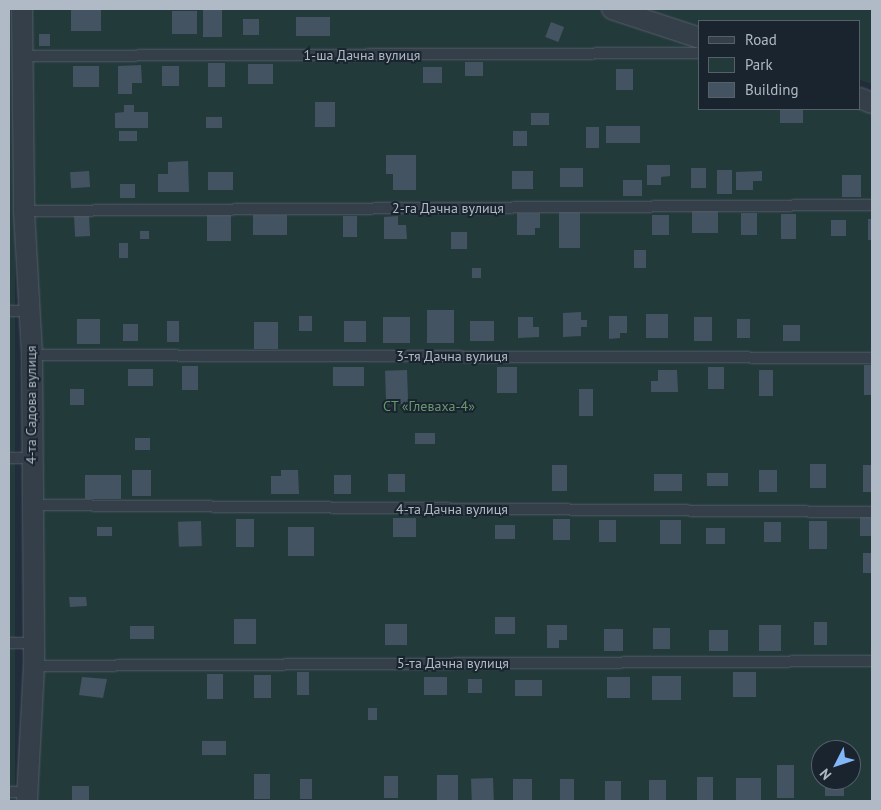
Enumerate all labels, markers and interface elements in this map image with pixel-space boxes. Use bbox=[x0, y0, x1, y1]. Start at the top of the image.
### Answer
legend bbox=[698, 20, 861, 110]
text: Road bbox=[745, 30, 777, 49]
street label: 1-ша Дачна вулиця bbox=[303, 47, 421, 63]
text: Park bbox=[745, 55, 773, 74]
text: Building bbox=[745, 80, 799, 99]
street label: 2-га Дачна вулиця bbox=[392, 200, 504, 216]
street label: 4-та Садова вулиця bbox=[23, 346, 39, 464]
street label: 3-тя Дачна вулиця bbox=[396, 348, 508, 364]
park label: СТ «Глеваха-4» bbox=[383, 398, 475, 414]
street label: 4-та Дачна вулиця bbox=[396, 501, 508, 517]
street label: 5-та Дачна вулиця bbox=[397, 655, 509, 671]
north arrow bbox=[811, 740, 861, 790]
text: N bbox=[816, 765, 835, 784]

